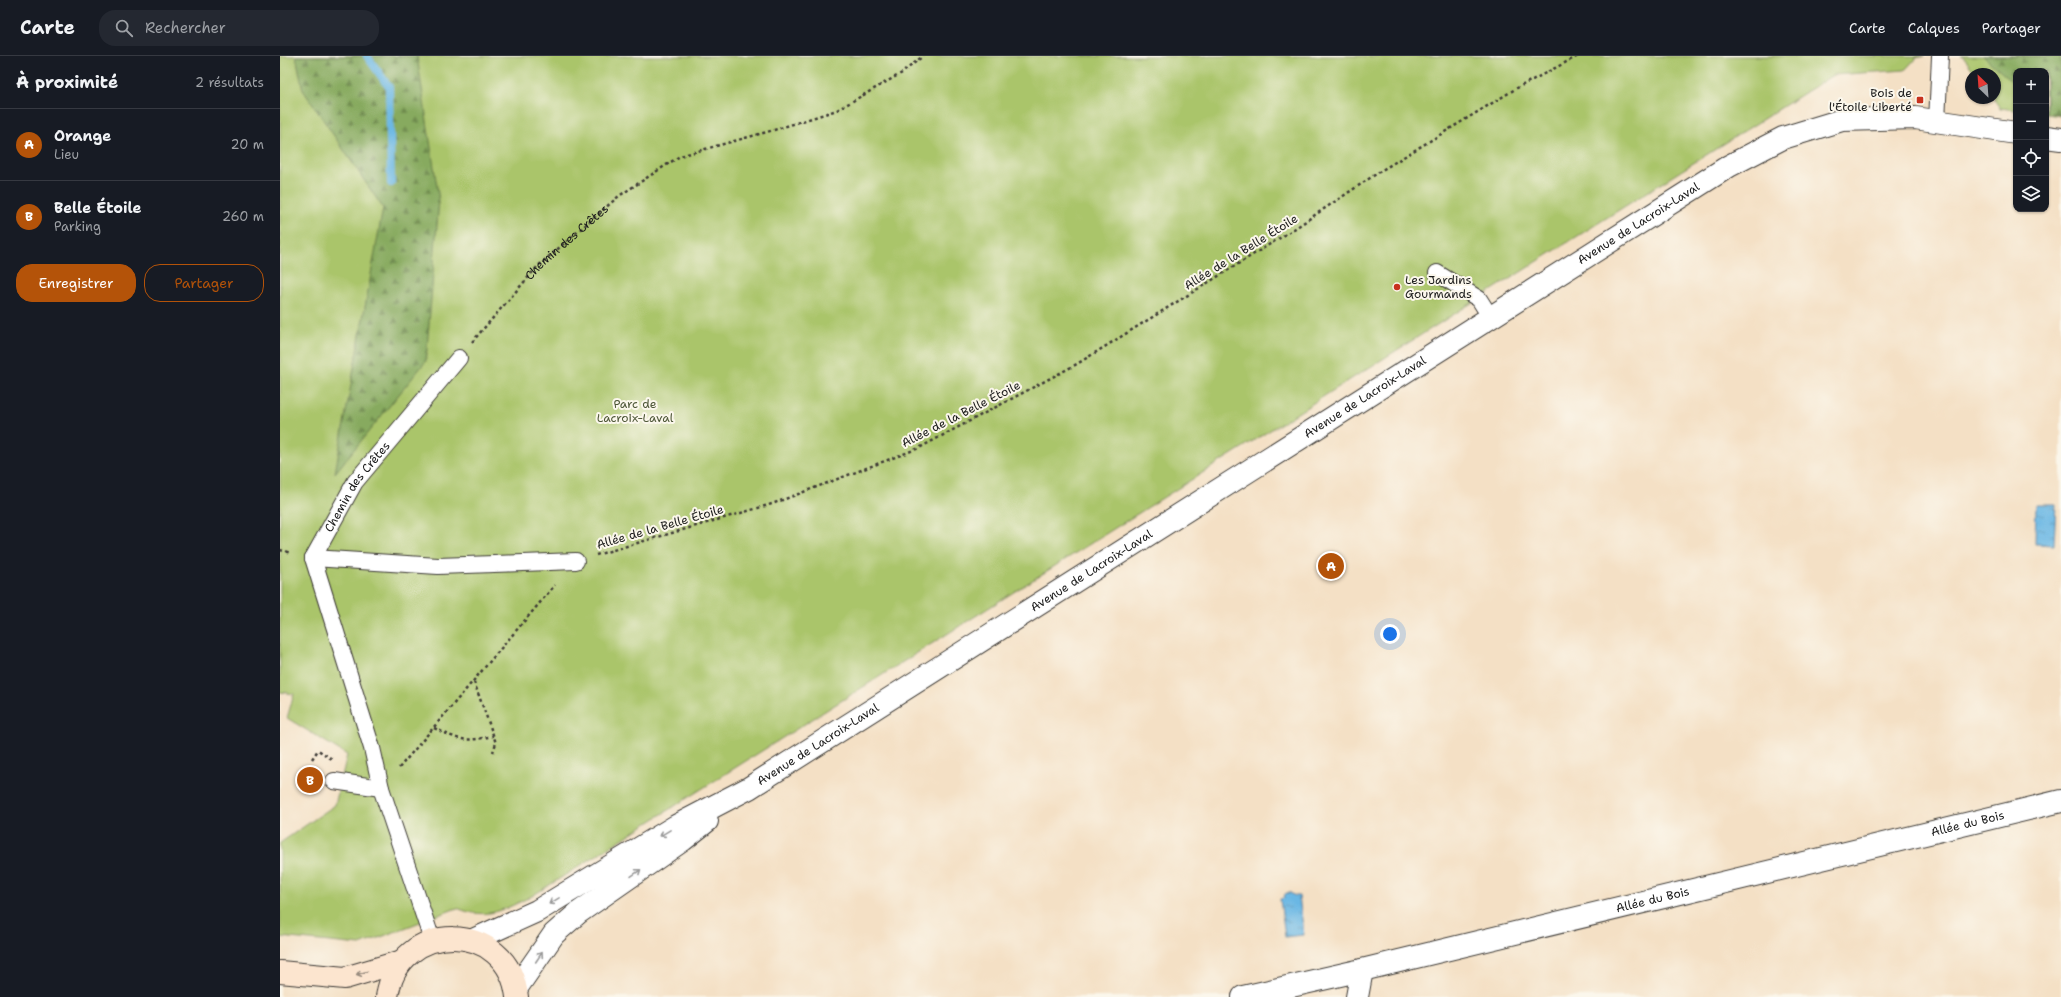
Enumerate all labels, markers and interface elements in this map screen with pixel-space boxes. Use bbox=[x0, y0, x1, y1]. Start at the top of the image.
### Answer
search box bbox=[99, 10, 379, 46]
text: Carte bbox=[20, 15, 75, 40]
icon: search bbox=[113, 17, 135, 39]
text: Rechercher bbox=[145, 18, 226, 38]
text: Carte bbox=[1849, 19, 1886, 37]
text: Calques bbox=[1908, 19, 1960, 37]
text: Partager bbox=[1982, 19, 2041, 37]
north arrow bbox=[1965, 68, 2001, 104]
map controls bbox=[2013, 68, 2049, 212]
button: + bbox=[2013, 68, 2049, 104]
text: À proximité bbox=[16, 71, 118, 93]
text: 2 résultats bbox=[195, 74, 264, 91]
place label: Bois de l'Étoile Liberté bbox=[1829, 85, 1912, 115]
marker: Bois de l'Étoile Liberté bbox=[1915, 95, 1925, 105]
button: − bbox=[2013, 104, 2049, 140]
text: Orange bbox=[54, 126, 111, 146]
text: A bbox=[24, 136, 34, 153]
text: 20 m bbox=[231, 136, 264, 153]
button: locate bbox=[2013, 140, 2049, 176]
text: Lieu bbox=[54, 146, 79, 163]
button: layers bbox=[2013, 176, 2049, 212]
street label: Avenue de Lacroix-Laval bbox=[1574, 179, 1703, 268]
text: Belle Étoile bbox=[54, 198, 142, 218]
street label: Chemin des Crêtes bbox=[522, 201, 612, 283]
text: B bbox=[25, 208, 33, 225]
text: 260 m bbox=[222, 208, 264, 225]
street label: Allée de la Belle Étoile bbox=[1181, 210, 1301, 294]
text: Parking bbox=[54, 218, 101, 235]
button: Enregistrer bbox=[16, 264, 136, 302]
button: Partager bbox=[144, 264, 264, 302]
place label: Les Jardins Gourmands bbox=[1405, 272, 1472, 302]
marker: Les Jardins Gourmands bbox=[1392, 282, 1402, 292]
street label: Avenue de Lacroix-Laval bbox=[1301, 352, 1429, 442]
street label: Allée de la Belle Étoile bbox=[899, 377, 1023, 451]
park label: Parc de Lacroix-Laval bbox=[597, 396, 674, 426]
street label: Chemin des Crêtes bbox=[321, 438, 394, 535]
street label: Allée de la Belle Étoile bbox=[595, 501, 726, 553]
street label: Avenue de Lacroix-Laval bbox=[1027, 526, 1156, 615]
pin: A bbox=[1318, 551, 1344, 581]
your location bbox=[1380, 624, 1400, 644]
street label: Avenue de Lacroix-Laval bbox=[754, 699, 882, 789]
pin: B bbox=[297, 765, 323, 795]
street label: Allée du Bois bbox=[1929, 807, 2006, 840]
one-way arrow bbox=[660, 829, 671, 837]
one-way arrow bbox=[630, 869, 641, 877]
street label: Allée du Bois bbox=[1614, 883, 1691, 916]
one-way arrow bbox=[548, 897, 560, 905]
one-way arrow bbox=[535, 951, 543, 963]
one-way arrow bbox=[356, 970, 369, 977]

